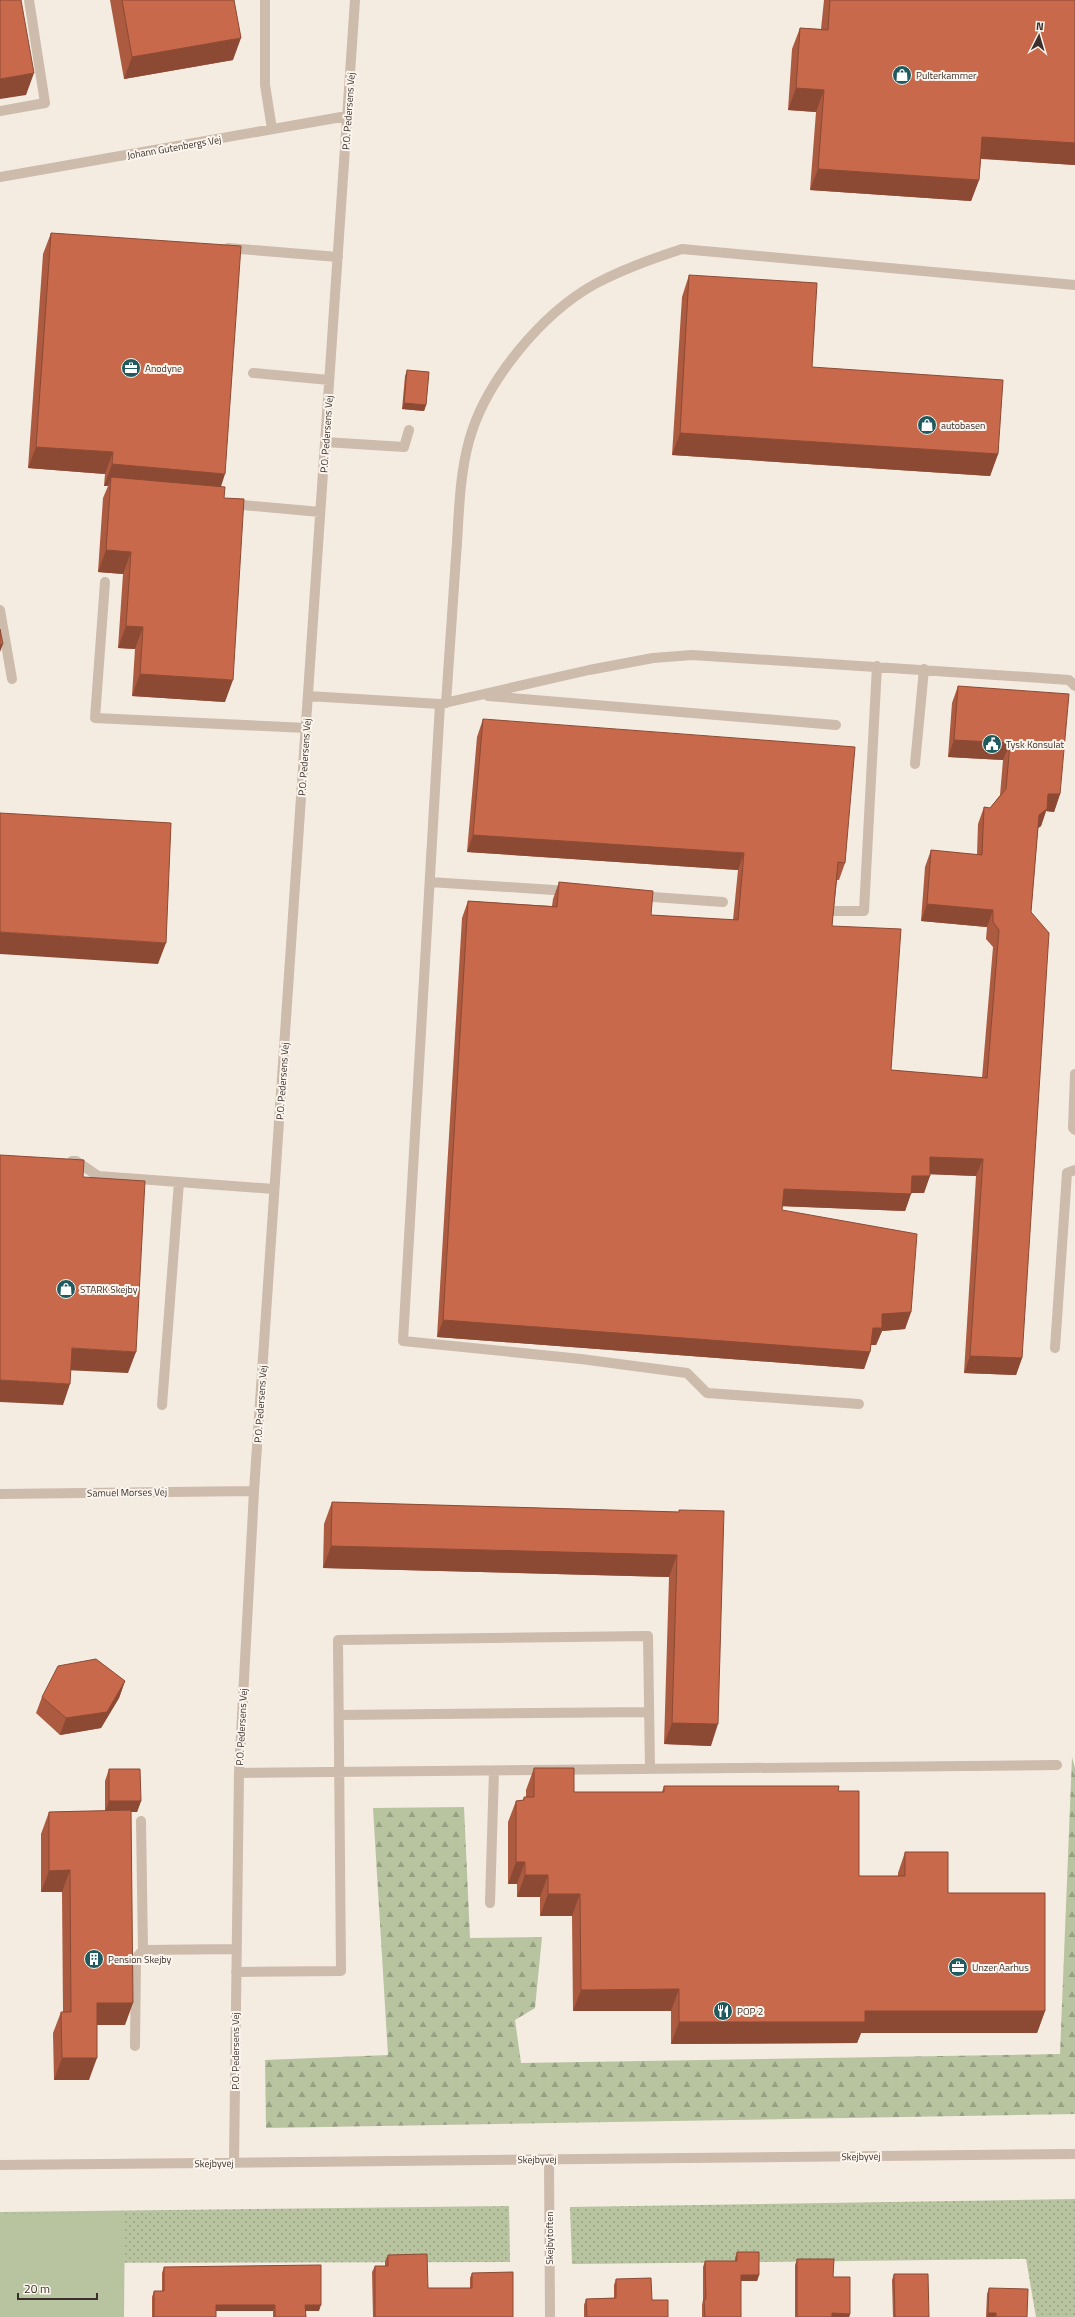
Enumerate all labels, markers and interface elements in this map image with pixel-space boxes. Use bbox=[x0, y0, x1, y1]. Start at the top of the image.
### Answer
north arrow bbox=[1019, 16, 1059, 56]
text: N bbox=[1035, 18, 1044, 34]
shop icon: Pulterkammer bbox=[891, 64, 913, 86]
place label: Pulterkammer bbox=[916, 68, 977, 83]
street label: P.O. Pedersens Vej bbox=[338, 72, 359, 150]
street label: Johann Gutenbergs Vej bbox=[126, 132, 222, 163]
office icon: Anodyne bbox=[120, 357, 142, 379]
place label: Anodyne bbox=[145, 361, 182, 376]
street label: P.O. Pedersens Vej bbox=[316, 395, 337, 473]
shop icon: autobasen bbox=[916, 414, 938, 436]
place label: autobasen bbox=[941, 418, 985, 433]
street label: P.O. Pedersens Vej bbox=[294, 718, 315, 796]
public building icon: Tysk Konsulat bbox=[981, 733, 1003, 755]
place label: Tysk Konsulat bbox=[1006, 737, 1064, 752]
street label: P.O. Pedersens Vej bbox=[272, 1042, 293, 1120]
shop icon: STARK Skejby bbox=[55, 1278, 77, 1300]
place label: STARK Skejby bbox=[80, 1282, 138, 1297]
street label: P.O. Pedersens Vej bbox=[250, 1365, 271, 1443]
street label: Samuel Morses Vej bbox=[87, 1484, 167, 1501]
street label: P.O. Pedersens Vej bbox=[232, 1688, 251, 1766]
building icon: Pension Skejby bbox=[83, 1948, 105, 1970]
place label: Pension Skejby bbox=[108, 1952, 171, 1967]
office icon: Unzer Aarhus bbox=[947, 1956, 969, 1978]
place label: Unzer Aarhus bbox=[972, 1960, 1029, 1975]
restaurant icon: POP 2 bbox=[712, 2000, 734, 2022]
place label: POP 2 bbox=[737, 2004, 763, 2019]
street label: P.O. Pedersens Vej bbox=[228, 2012, 243, 2090]
street label: Skejbyvej bbox=[841, 2149, 881, 2164]
street label: Skejbyvej bbox=[517, 2152, 557, 2167]
street label: Skejbyvej bbox=[194, 2156, 234, 2171]
street label: Skejbytoften bbox=[542, 2211, 557, 2265]
scale bar bbox=[18, 2275, 97, 2301]
text: 20 m bbox=[24, 2279, 50, 2298]

